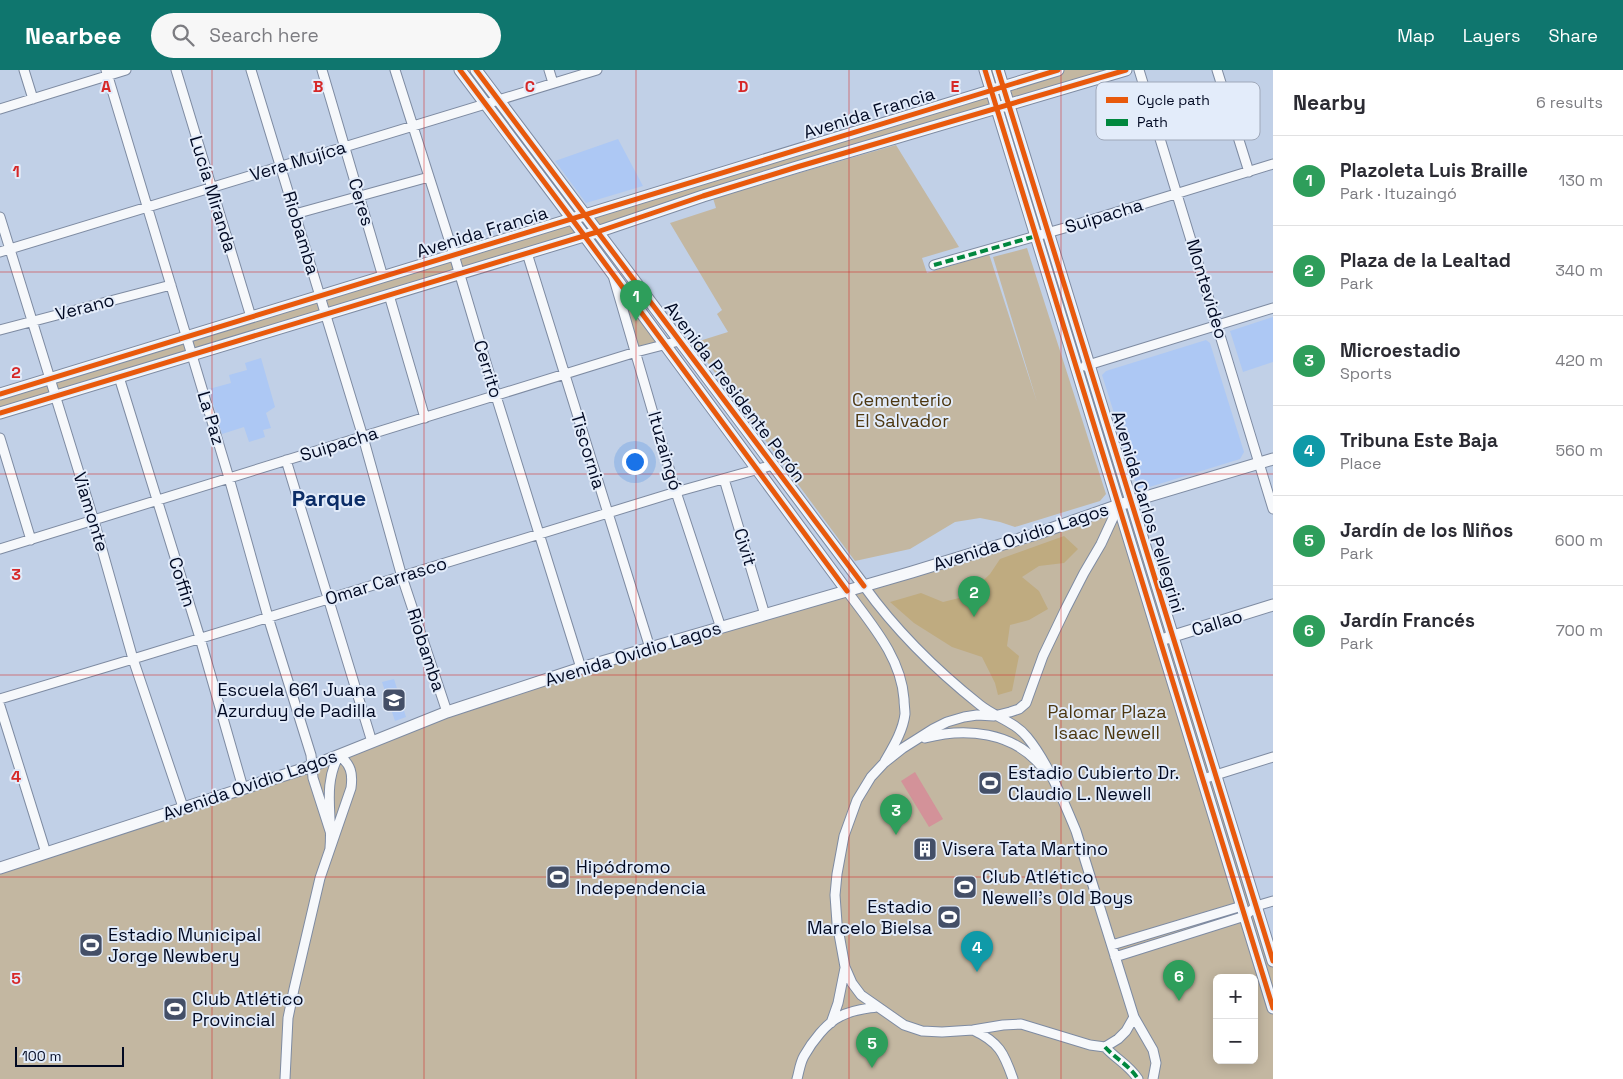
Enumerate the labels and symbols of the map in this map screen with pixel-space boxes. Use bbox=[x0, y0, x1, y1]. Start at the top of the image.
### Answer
text: A bbox=[101, 76, 111, 97]
text: B bbox=[313, 76, 323, 97]
text: C bbox=[525, 76, 535, 97]
text: D bbox=[738, 76, 748, 97]
text: E bbox=[951, 76, 960, 97]
street label: Avenida Francia bbox=[800, 82, 937, 143]
legend bbox=[1096, 82, 1260, 140]
text: Cycle path bbox=[1137, 91, 1210, 109]
text: Path bbox=[1137, 113, 1168, 131]
street label: Lucía Miranda bbox=[185, 133, 242, 255]
street label: Vera Mujíca bbox=[247, 135, 349, 186]
text: 1 bbox=[12, 161, 20, 182]
street label: Ceres bbox=[343, 175, 380, 229]
street label: Riobamba bbox=[278, 188, 325, 277]
street label: Suipacha bbox=[1062, 193, 1146, 238]
street label: Avenida Francia bbox=[413, 201, 550, 262]
street label: Montevideo bbox=[1181, 236, 1234, 342]
pin: 1 bbox=[620, 280, 652, 321]
street label: Verano bbox=[53, 288, 117, 325]
street label: Avenida Presidente Perón bbox=[660, 297, 811, 487]
street label: Cerrito bbox=[469, 337, 508, 401]
text: 2 bbox=[11, 362, 21, 383]
street label: La Paz bbox=[192, 388, 231, 448]
park label: Cementerio El Salvador bbox=[852, 388, 952, 432]
street label: Avenida Carlos Pellegrini bbox=[1107, 408, 1190, 616]
street label: Ituzaingó bbox=[643, 409, 688, 493]
street label: Tiscornia bbox=[566, 410, 611, 492]
street label: Suipacha bbox=[297, 421, 381, 466]
your location bbox=[622, 449, 648, 475]
street label: Viamonte bbox=[69, 469, 114, 554]
district label: Parque bbox=[292, 484, 366, 512]
street label: Avenida Ovidio Lagos bbox=[930, 497, 1111, 576]
street label: Civit bbox=[729, 525, 762, 569]
street label: Omar Carrasco bbox=[322, 551, 450, 610]
street label: Coffin bbox=[164, 554, 201, 610]
text: 3 bbox=[11, 564, 21, 585]
pin: 2 bbox=[958, 576, 990, 617]
street label: Callao bbox=[1189, 604, 1245, 641]
street label: Riobamba bbox=[402, 605, 451, 694]
street label: Avenida Ovidio Lagos bbox=[542, 616, 724, 691]
place label: Escuela 661 Juana Azurduy de Padilla bbox=[217, 678, 376, 722]
school or university icon: Escuela 661 Juana Azurduy de Padilla bbox=[381, 687, 407, 713]
park label: Palomar Plaza Isaac Newell bbox=[1048, 700, 1167, 744]
street label: Avenida Ovidio Lagos bbox=[160, 744, 340, 825]
place label: Estadio Cubierto Dr. Claudio L. Newell bbox=[1008, 761, 1179, 805]
text: 4 bbox=[11, 766, 21, 787]
sports icon: Estadio Cubierto Dr. Claudio L. Newell bbox=[977, 770, 1003, 796]
pin: 3 bbox=[880, 794, 912, 835]
building icon: Visera Tata Martino bbox=[912, 836, 938, 862]
place label: Visera Tata Martino bbox=[942, 837, 1108, 860]
place label: Hipódromo Independencia bbox=[576, 855, 706, 899]
sports icon: Hipódromo Independencia bbox=[545, 864, 571, 890]
place label: Club Atlético Newell's Old Boys bbox=[982, 865, 1133, 909]
sports icon: Club Atlético Newell's Old Boys bbox=[952, 874, 978, 900]
place label: Estadio Marcelo Bielsa bbox=[807, 895, 932, 939]
sports icon: Estadio Marcelo Bielsa bbox=[936, 904, 962, 930]
place label: Estadio Municipal Jorge Newbery bbox=[108, 923, 261, 967]
pin: 4 bbox=[961, 931, 993, 972]
sports icon: Estadio Municipal Jorge Newbery bbox=[78, 932, 104, 958]
pin: 6 bbox=[1163, 960, 1195, 1001]
text: 5 bbox=[11, 968, 21, 989]
place label: Club Atlético Provincial bbox=[192, 987, 304, 1031]
sports icon: Club Atlético Provincial bbox=[162, 996, 188, 1022]
pin: 5 bbox=[856, 1027, 888, 1068]
scale bar bbox=[15, 1044, 124, 1067]

